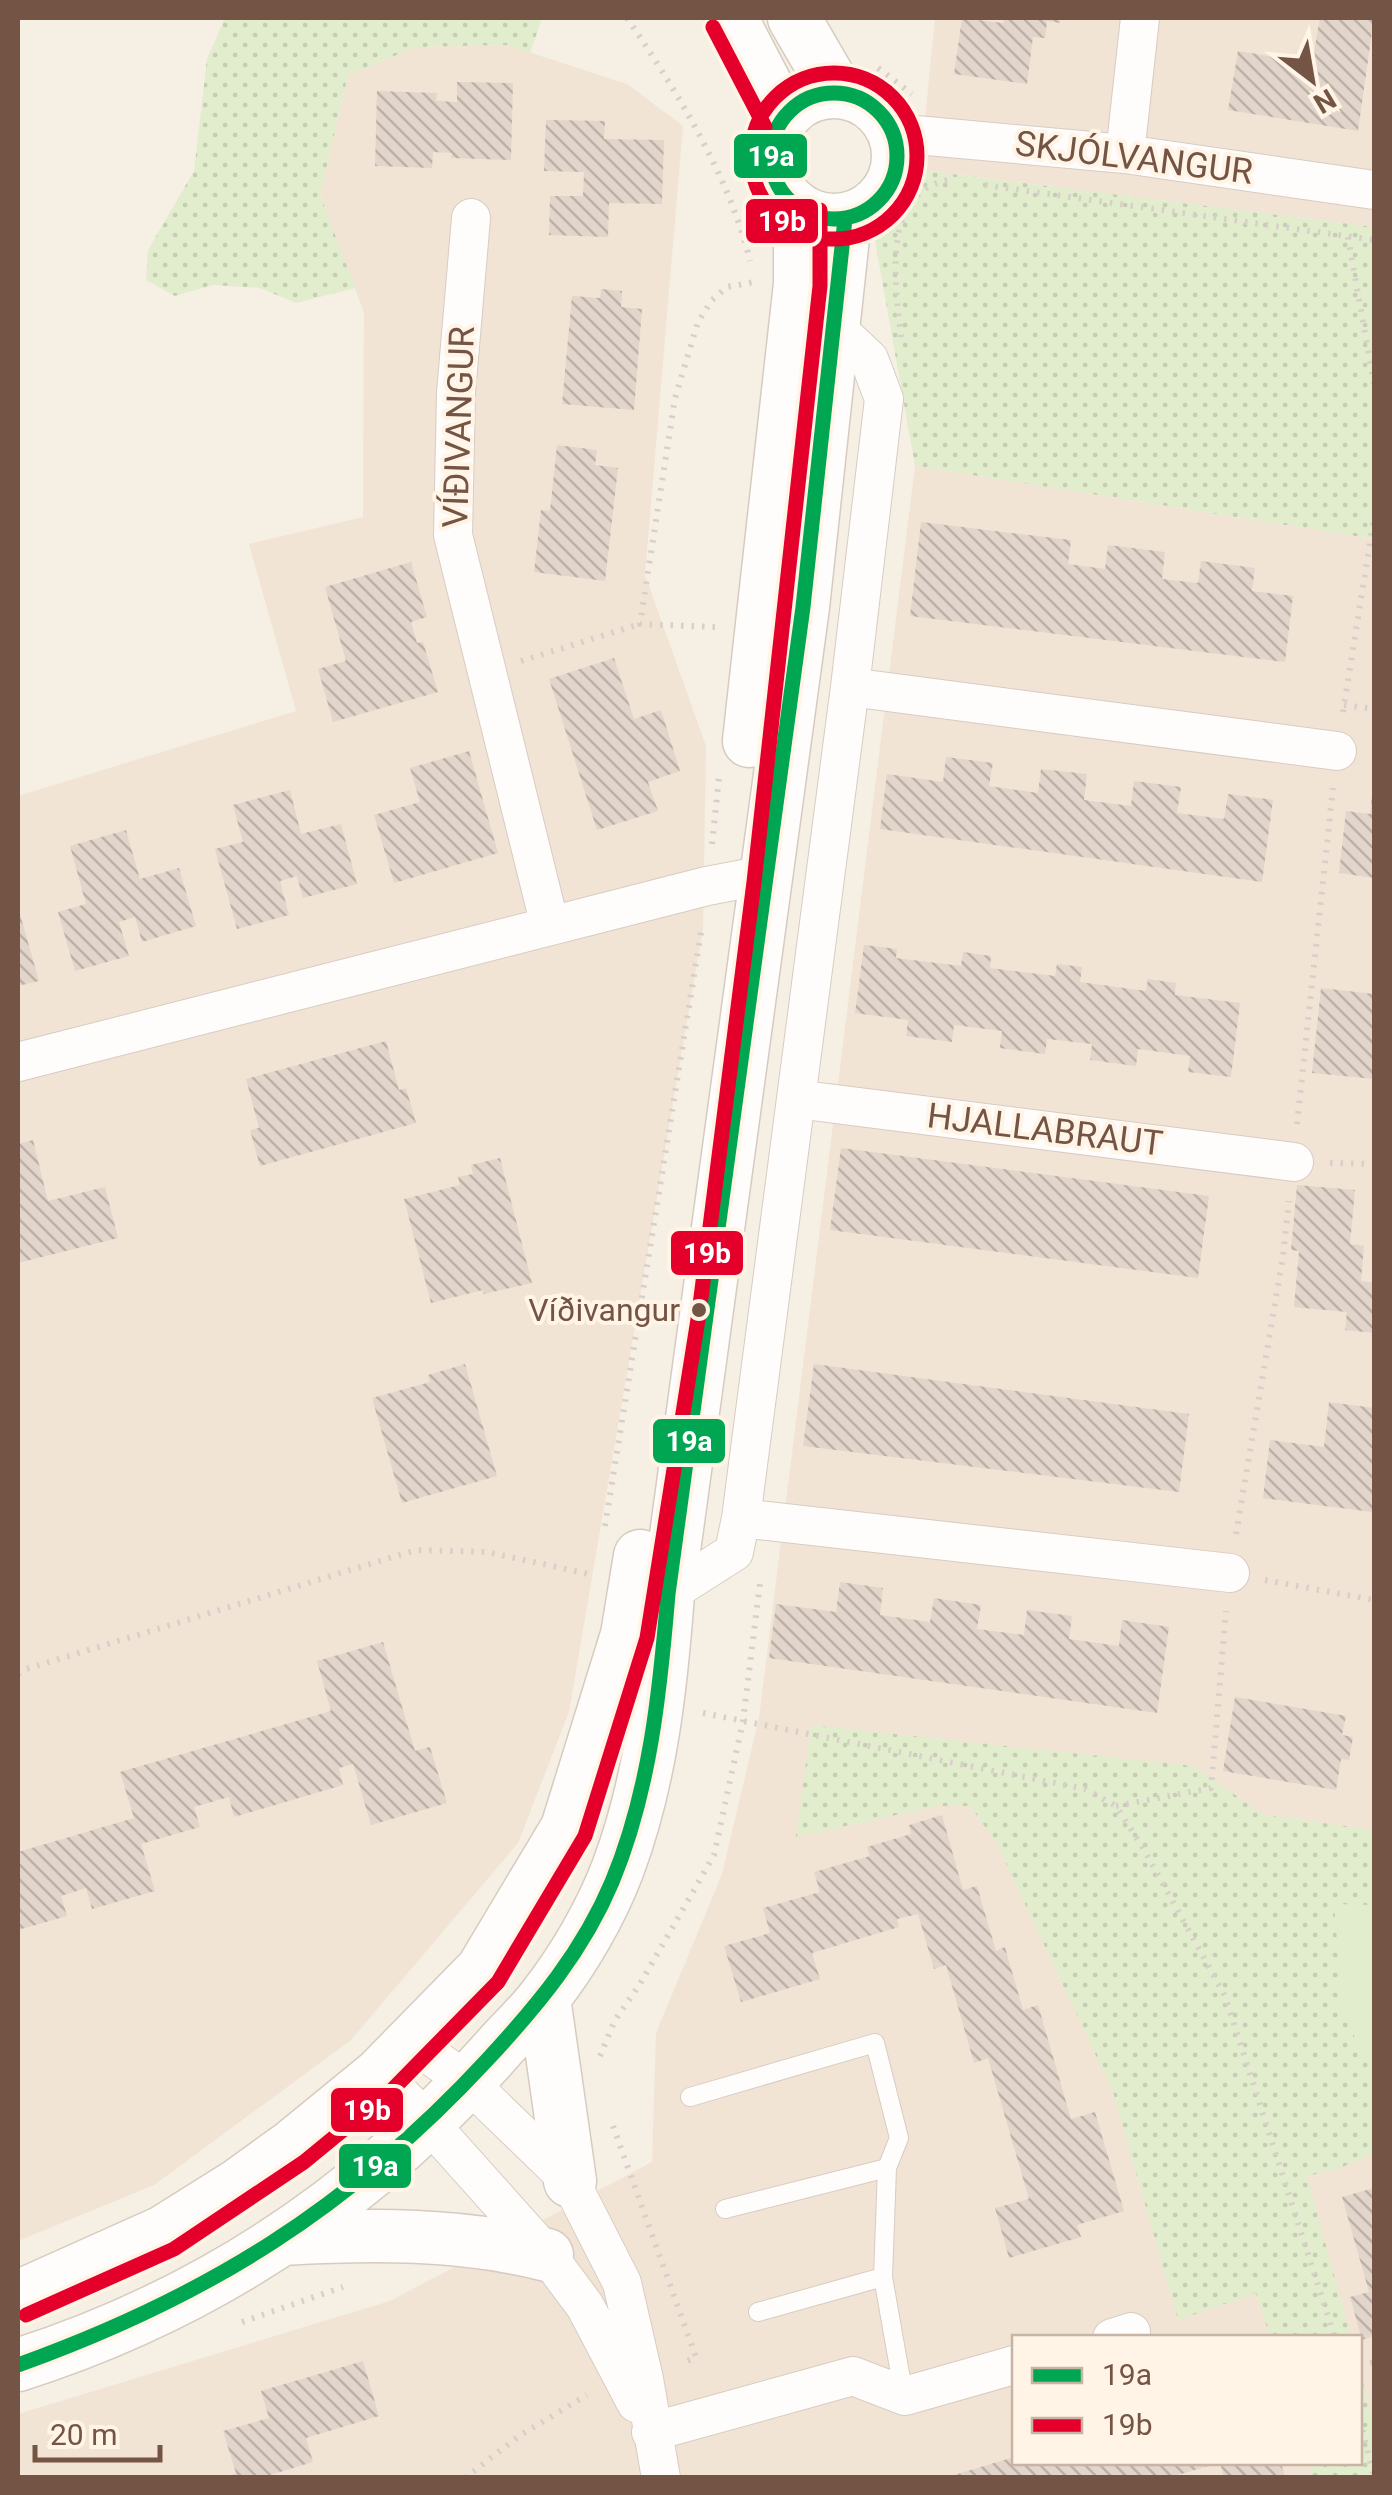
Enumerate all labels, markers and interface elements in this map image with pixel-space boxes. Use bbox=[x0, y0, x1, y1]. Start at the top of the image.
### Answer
north arrow bbox=[1262, 30, 1362, 130]
text: N bbox=[1308, 82, 1342, 120]
street label: SKJÓLVANGUR bbox=[1013, 123, 1255, 193]
line badge: 19a bbox=[732, 132, 809, 180]
text: 19a bbox=[747, 140, 795, 173]
line badge: 19b bbox=[744, 197, 820, 245]
text: 19b bbox=[758, 205, 806, 238]
street label: VÍÐIVANGUR bbox=[435, 325, 483, 529]
street label: HJALLABRAUT bbox=[925, 1095, 1165, 1165]
line badge: 19b bbox=[669, 1229, 745, 1277]
text: 19b bbox=[683, 1237, 731, 1270]
place label: Víðivangur bbox=[528, 1291, 680, 1329]
marker: Víðivangur bbox=[689, 1300, 709, 1320]
line badge: 19a bbox=[651, 1417, 727, 1465]
text: 19a bbox=[665, 1425, 713, 1458]
line badge: 19b bbox=[329, 2086, 405, 2134]
text: 19b bbox=[343, 2094, 391, 2127]
line badge: 19a bbox=[337, 2142, 413, 2190]
text: 19a bbox=[351, 2150, 399, 2183]
legend bbox=[1012, 2335, 1362, 2465]
text: 19a bbox=[1102, 2357, 1152, 2392]
scale bar bbox=[35, 2400, 160, 2462]
text: 19b bbox=[1102, 2407, 1153, 2442]
text: 20 m bbox=[50, 2417, 117, 2452]

